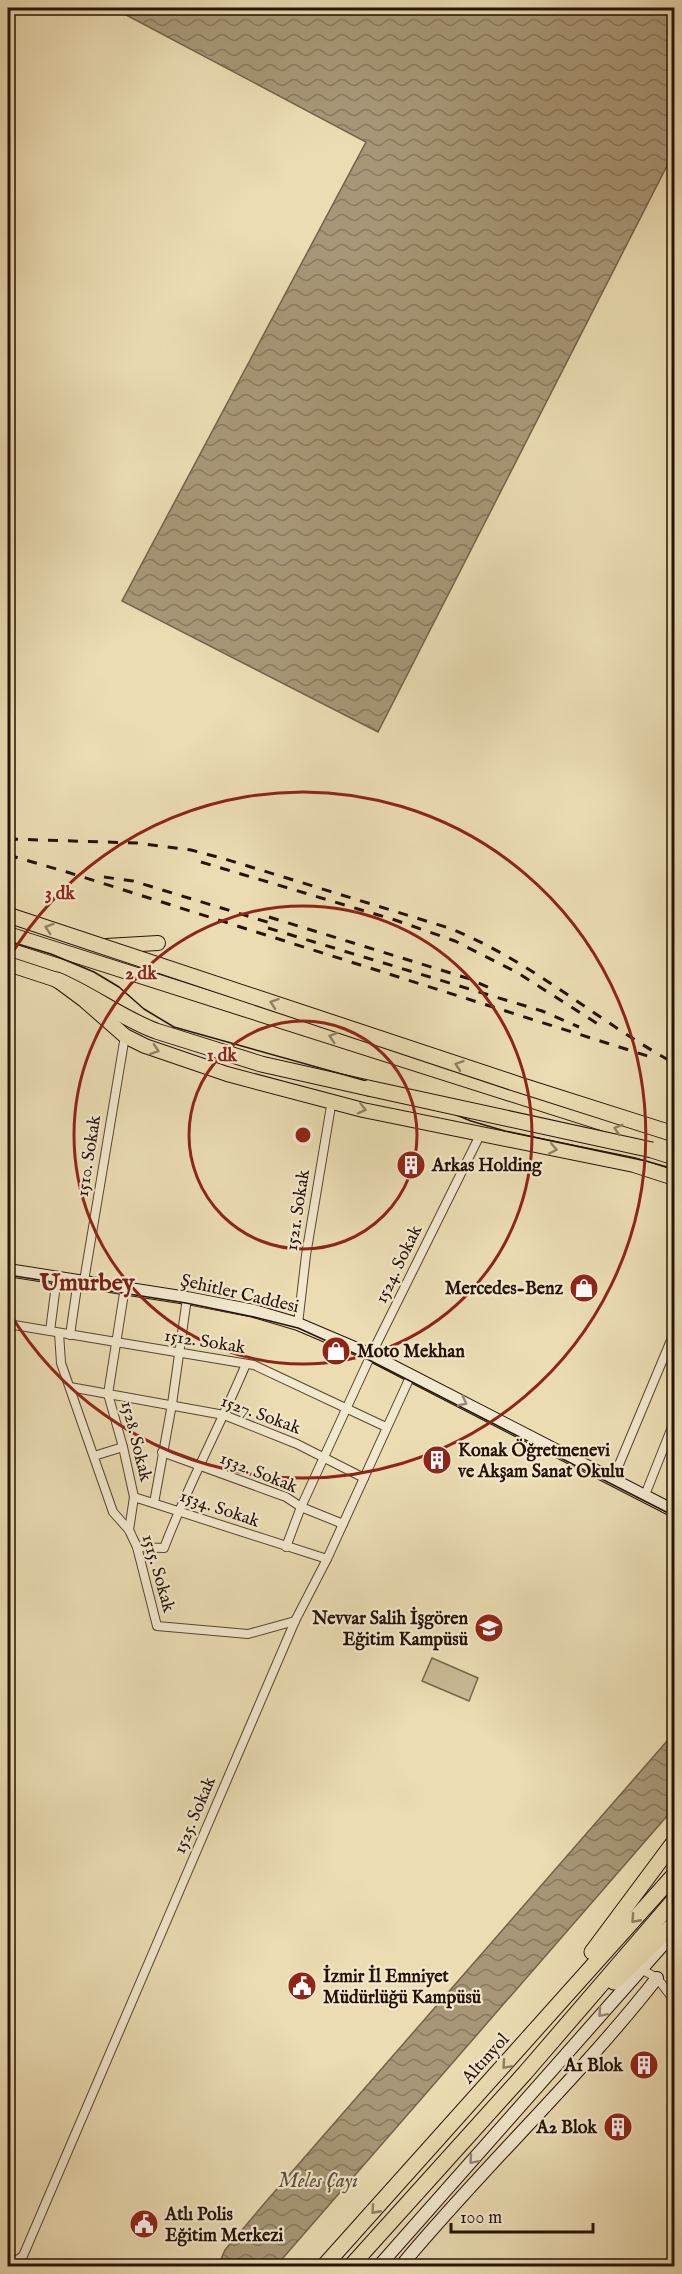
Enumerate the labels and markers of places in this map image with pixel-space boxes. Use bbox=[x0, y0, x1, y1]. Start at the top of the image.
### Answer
centre of rings bbox=[293, 1125, 313, 1145]
building icon: Arkas Holding bbox=[395, 1149, 427, 1181]
place label: Arkas Holding bbox=[431, 1155, 543, 1178]
shop icon: Mercedes-Benz bbox=[568, 1272, 600, 1304]
place label: Mercedes-Benz bbox=[445, 1278, 564, 1301]
shop icon: Moto Mekhan bbox=[320, 1335, 352, 1367]
place label: Moto Mekhan bbox=[357, 1341, 465, 1364]
place label: Konak Öğretmenevi ve Akşam Sanat Okulu bbox=[457, 1438, 625, 1484]
building icon: Konak Öğretmenevi ve Akşam Sanat Okulu bbox=[421, 1444, 453, 1476]
place label: Nevvar Salih İşgören Eğitim Kampüsü bbox=[311, 1606, 469, 1652]
school or university icon: Nevvar Salih İşgören Eğitim Kampüsü bbox=[473, 1612, 505, 1644]
place label: İzmir İl Emniyet Müdürlüğü Kampüsü bbox=[323, 1964, 482, 2010]
public building icon: İzmir İl Emniyet Müdürlüğü Kampüsü bbox=[286, 1970, 318, 2002]
building icon: A1 Blok bbox=[628, 2049, 660, 2081]
place label: A1 Blok bbox=[563, 2055, 624, 2078]
building icon: A2 Blok bbox=[602, 2111, 634, 2143]
place label: A2 Blok bbox=[535, 2117, 598, 2140]
place label: Atlı Polis Eğitim Merkezi bbox=[164, 2204, 284, 2248]
public building icon: Atlı Polis Eğitim Merkezi bbox=[128, 2208, 160, 2240]

